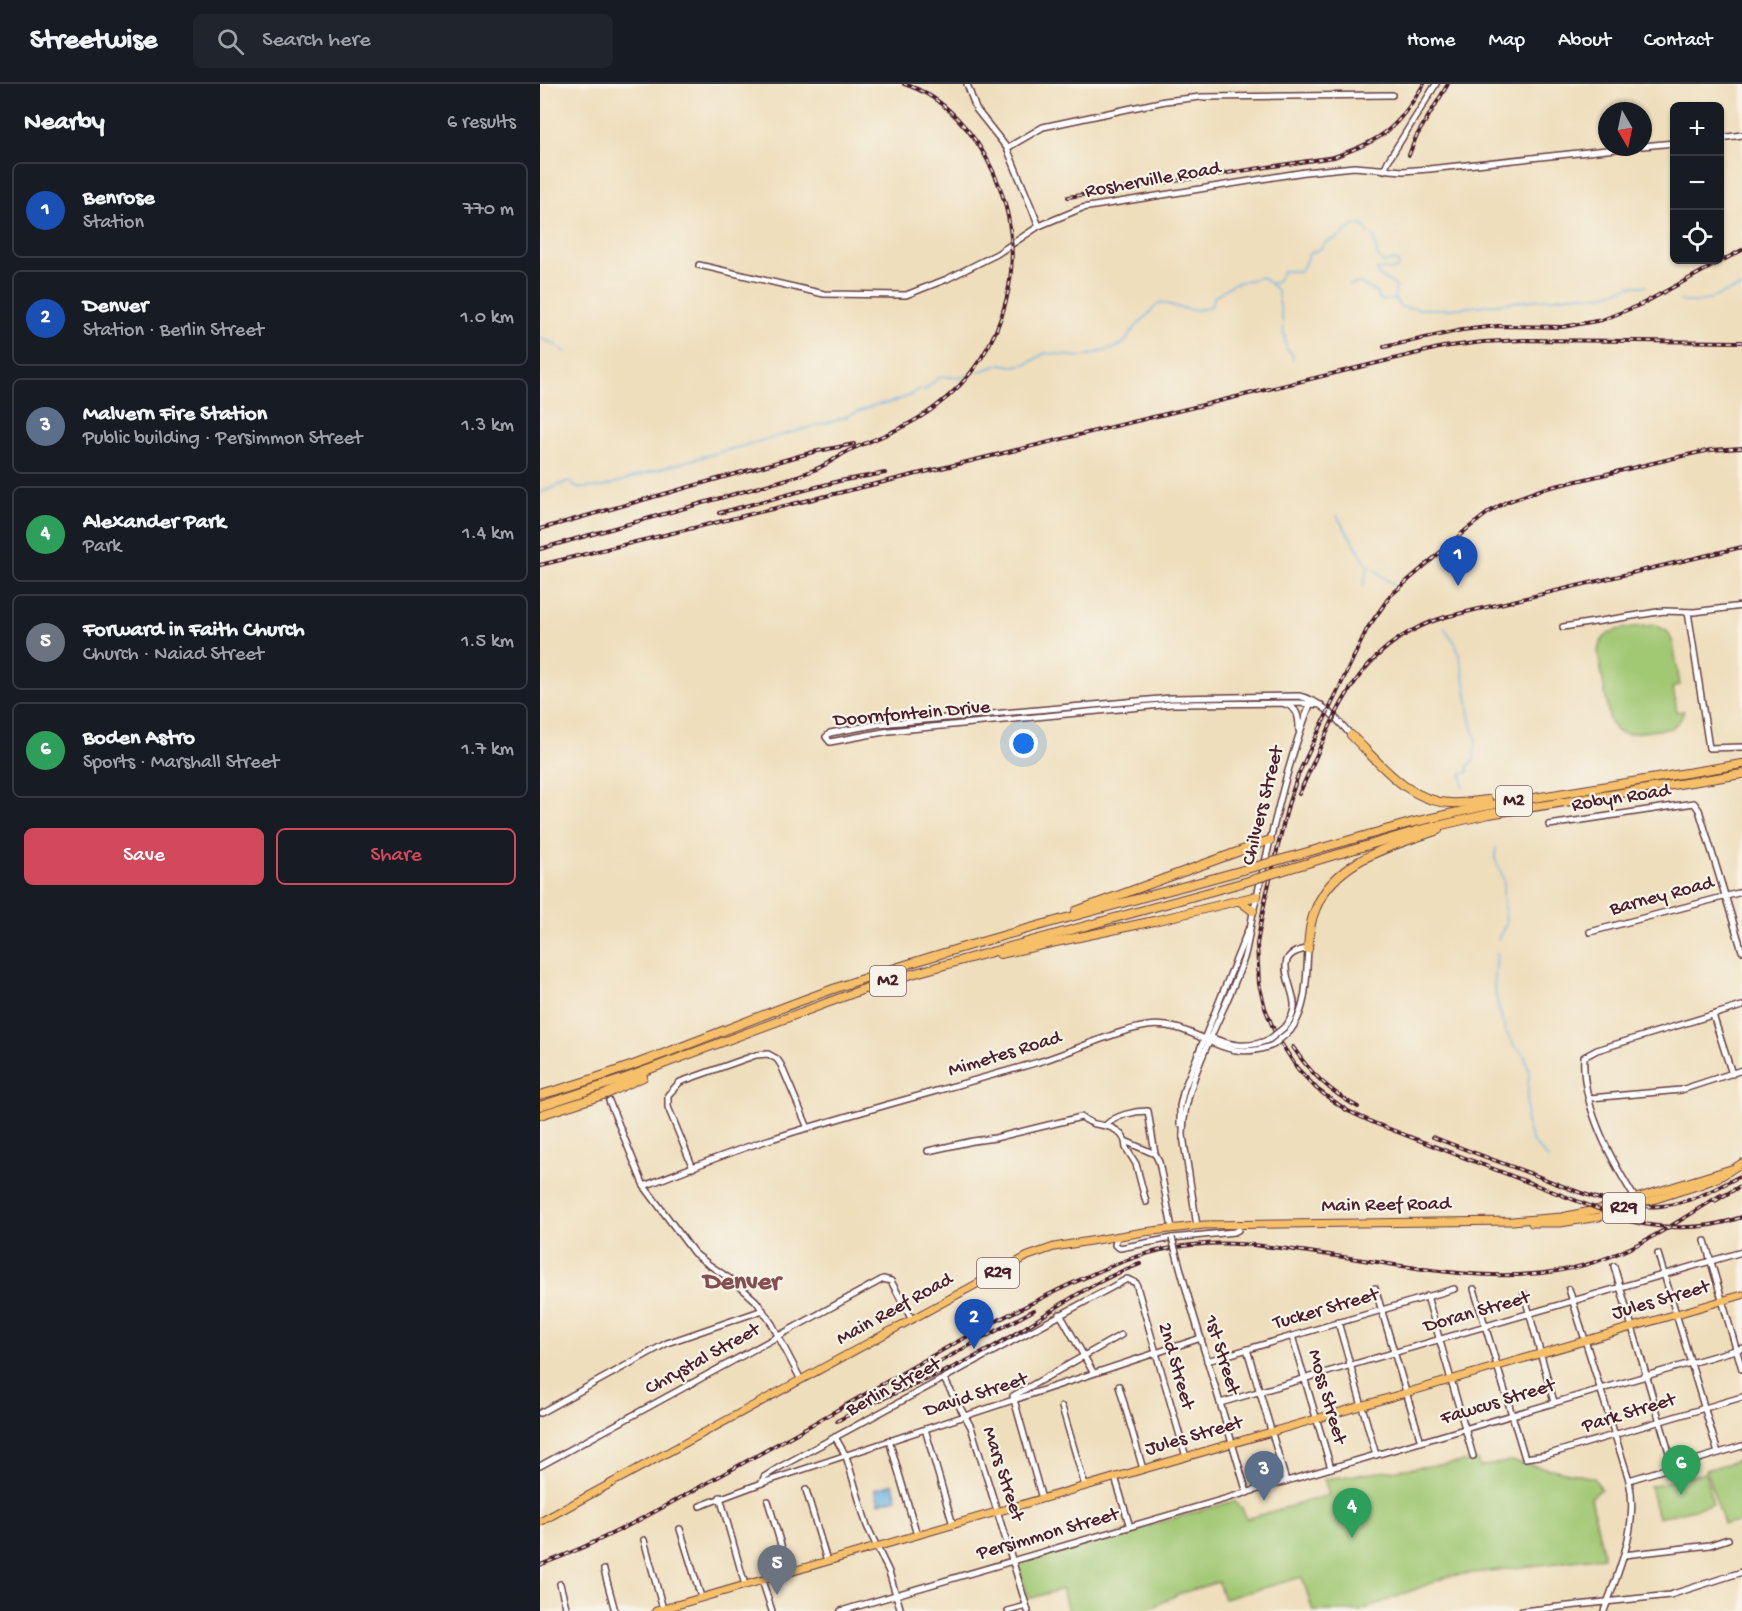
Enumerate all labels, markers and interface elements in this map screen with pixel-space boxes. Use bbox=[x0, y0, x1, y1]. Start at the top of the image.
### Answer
search box bbox=[193, 14, 613, 68]
text: Streetwise bbox=[30, 25, 157, 58]
icon: search bbox=[214, 25, 247, 58]
text: Search here bbox=[262, 28, 371, 54]
text: Home bbox=[1407, 29, 1455, 54]
text: Map bbox=[1488, 29, 1525, 54]
text: About bbox=[1558, 29, 1611, 54]
text: Contact bbox=[1644, 29, 1712, 54]
north arrow bbox=[1598, 102, 1652, 156]
map controls bbox=[1670, 102, 1724, 264]
button: + bbox=[1670, 102, 1724, 156]
text: Nearby bbox=[24, 108, 105, 139]
text: 6 results bbox=[447, 112, 516, 135]
button: − bbox=[1670, 156, 1724, 210]
street label: Rosherville Road bbox=[1084, 157, 1225, 204]
text: Benrose bbox=[83, 186, 155, 212]
text: 1 bbox=[41, 199, 50, 222]
text: 770 m bbox=[463, 199, 514, 222]
button: locate bbox=[1670, 210, 1724, 264]
text: Station bbox=[83, 212, 144, 235]
text: Denver bbox=[83, 294, 148, 320]
text: 2 bbox=[41, 307, 50, 330]
text: 1.0 km bbox=[460, 307, 514, 330]
text: Station · Berlin Street bbox=[83, 320, 264, 343]
text: Malvern Fire Station bbox=[83, 402, 267, 428]
text: 3 bbox=[40, 415, 51, 438]
text: 1.3 km bbox=[461, 415, 514, 438]
text: Public building · Persimmon Street bbox=[83, 428, 362, 451]
text: Alexander Park bbox=[83, 510, 226, 536]
text: 4 bbox=[41, 523, 50, 546]
text: 1.4 km bbox=[462, 523, 514, 546]
text: Park bbox=[83, 536, 121, 559]
pin: 1 bbox=[1438, 536, 1478, 586]
text: Forward in Faith Church bbox=[83, 618, 304, 644]
text: 5 bbox=[40, 631, 51, 654]
text: 1.5 km bbox=[461, 631, 514, 654]
text: Church · Naiad Street bbox=[83, 644, 264, 667]
street label: Doornfontein Drive bbox=[831, 697, 992, 733]
text: Boden Astro bbox=[83, 726, 195, 752]
your location bbox=[1009, 729, 1038, 758]
text: 6 bbox=[40, 739, 51, 762]
text: 1.7 km bbox=[461, 739, 514, 762]
street label: Chilvers Street bbox=[1238, 742, 1290, 868]
text: Sports · Marshall Street bbox=[83, 752, 279, 775]
street label: Robyn Road bbox=[1570, 780, 1674, 818]
road number: M2 bbox=[1496, 786, 1532, 816]
button: Save bbox=[24, 828, 264, 885]
button: Share bbox=[276, 828, 516, 885]
street label: Barney Road bbox=[1607, 872, 1719, 922]
road number: M2 bbox=[870, 966, 906, 996]
street label: Mimetes Road bbox=[946, 1026, 1066, 1083]
street label: Main Reef Road bbox=[1321, 1193, 1453, 1219]
road number: R29 bbox=[1603, 1193, 1645, 1223]
road number: R29 bbox=[977, 1258, 1019, 1288]
district label: Denver bbox=[702, 1268, 783, 1299]
street label: Main Reef Road bbox=[833, 1268, 959, 1351]
street label: Jules Street bbox=[1610, 1276, 1714, 1326]
street label: Tucker Street bbox=[1270, 1284, 1383, 1336]
street label: Doran Street bbox=[1419, 1286, 1534, 1340]
pin: 2 bbox=[954, 1300, 994, 1349]
street label: 1st Street bbox=[1198, 1312, 1244, 1399]
street label: Chrystal Street bbox=[642, 1318, 766, 1401]
street label: 2nd Street bbox=[1152, 1320, 1199, 1414]
street label: Moss Street bbox=[1302, 1347, 1351, 1449]
street label: Berlin Street bbox=[842, 1353, 947, 1423]
street label: David Street bbox=[920, 1368, 1032, 1424]
street label: Fawcus Street bbox=[1437, 1374, 1560, 1432]
street label: Park Street bbox=[1579, 1388, 1680, 1439]
street label: Jules Street bbox=[1143, 1412, 1247, 1462]
street label: Mars Street bbox=[976, 1424, 1029, 1526]
pin: 6 bbox=[1662, 1446, 1700, 1495]
pin: 3 bbox=[1244, 1452, 1284, 1501]
pin: 4 bbox=[1332, 1488, 1372, 1538]
street label: Persimmon Street bbox=[973, 1503, 1123, 1567]
pin: 5 bbox=[758, 1546, 796, 1595]

